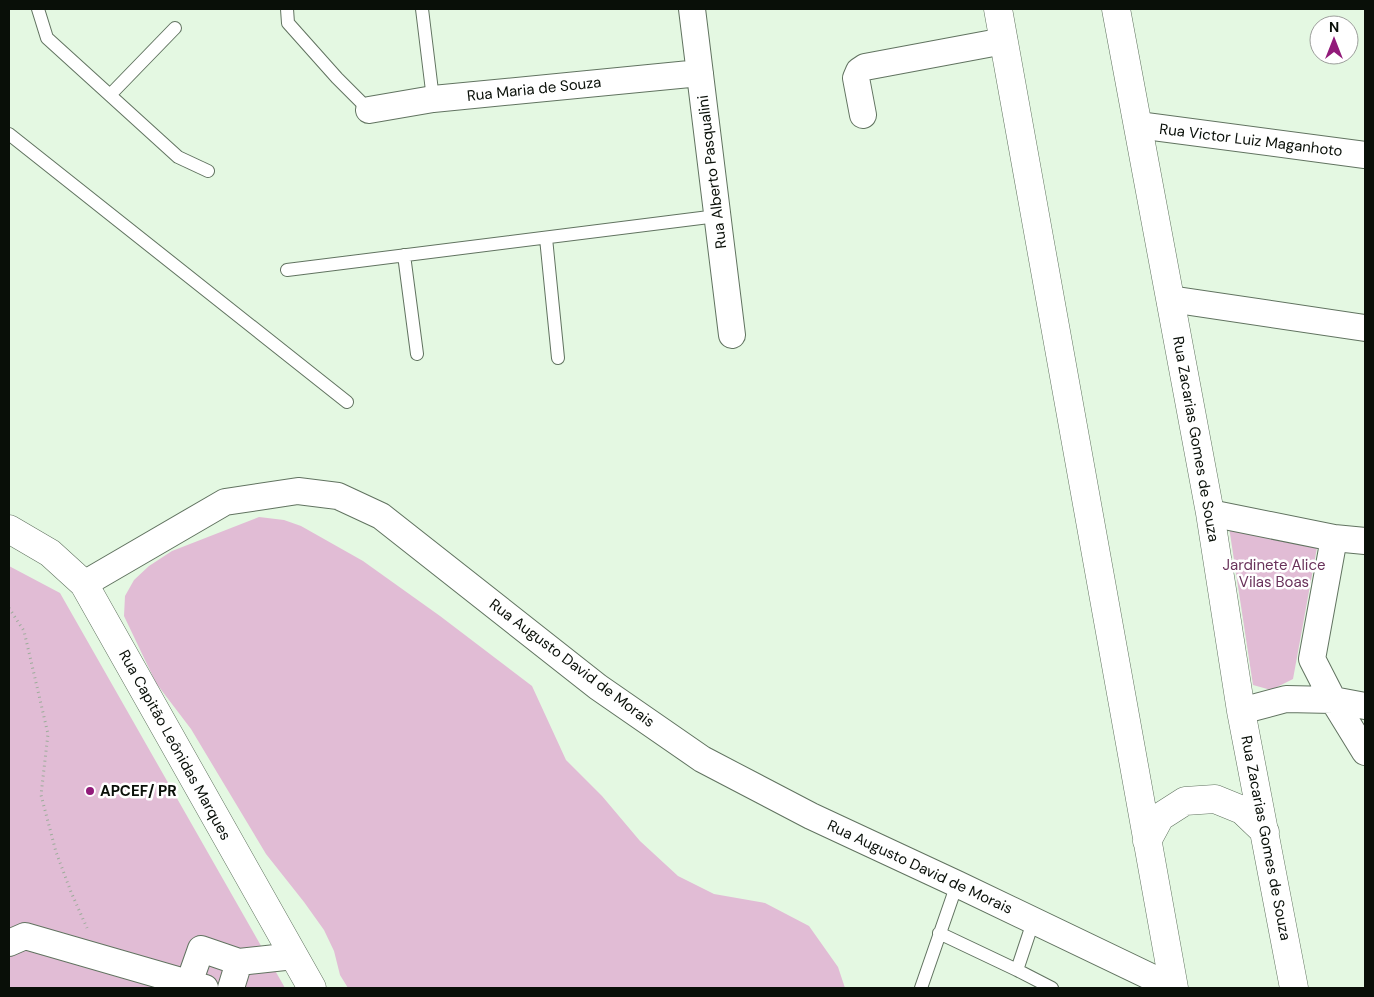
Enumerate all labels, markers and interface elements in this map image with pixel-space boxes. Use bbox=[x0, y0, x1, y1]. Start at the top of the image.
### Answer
north arrow bbox=[1309, 15, 1359, 65]
text: N bbox=[1329, 18, 1339, 36]
street label: Rua Maria de Souza bbox=[466, 72, 602, 106]
street label: Rua Alberto Pasqualini bbox=[693, 94, 731, 250]
street label: Rua Victor Luiz Maganhoto bbox=[1158, 119, 1344, 161]
street label: Rua Zacarias Gomes de Souza bbox=[1168, 335, 1224, 543]
park label: Jardinete Alice Vilas Boas bbox=[1222, 555, 1326, 592]
street label: Rua Augusto David de Morais bbox=[485, 594, 659, 732]
street label: Rua Capitão Leônidas Marques bbox=[114, 646, 236, 844]
street label: Rua Zacarias Gomes de Souza bbox=[1236, 734, 1296, 942]
place label: APCEF/ PR bbox=[100, 781, 177, 801]
marker: APCEF/ PR bbox=[84, 785, 96, 797]
street label: Rua Augusto David de Morais bbox=[824, 815, 1016, 919]

